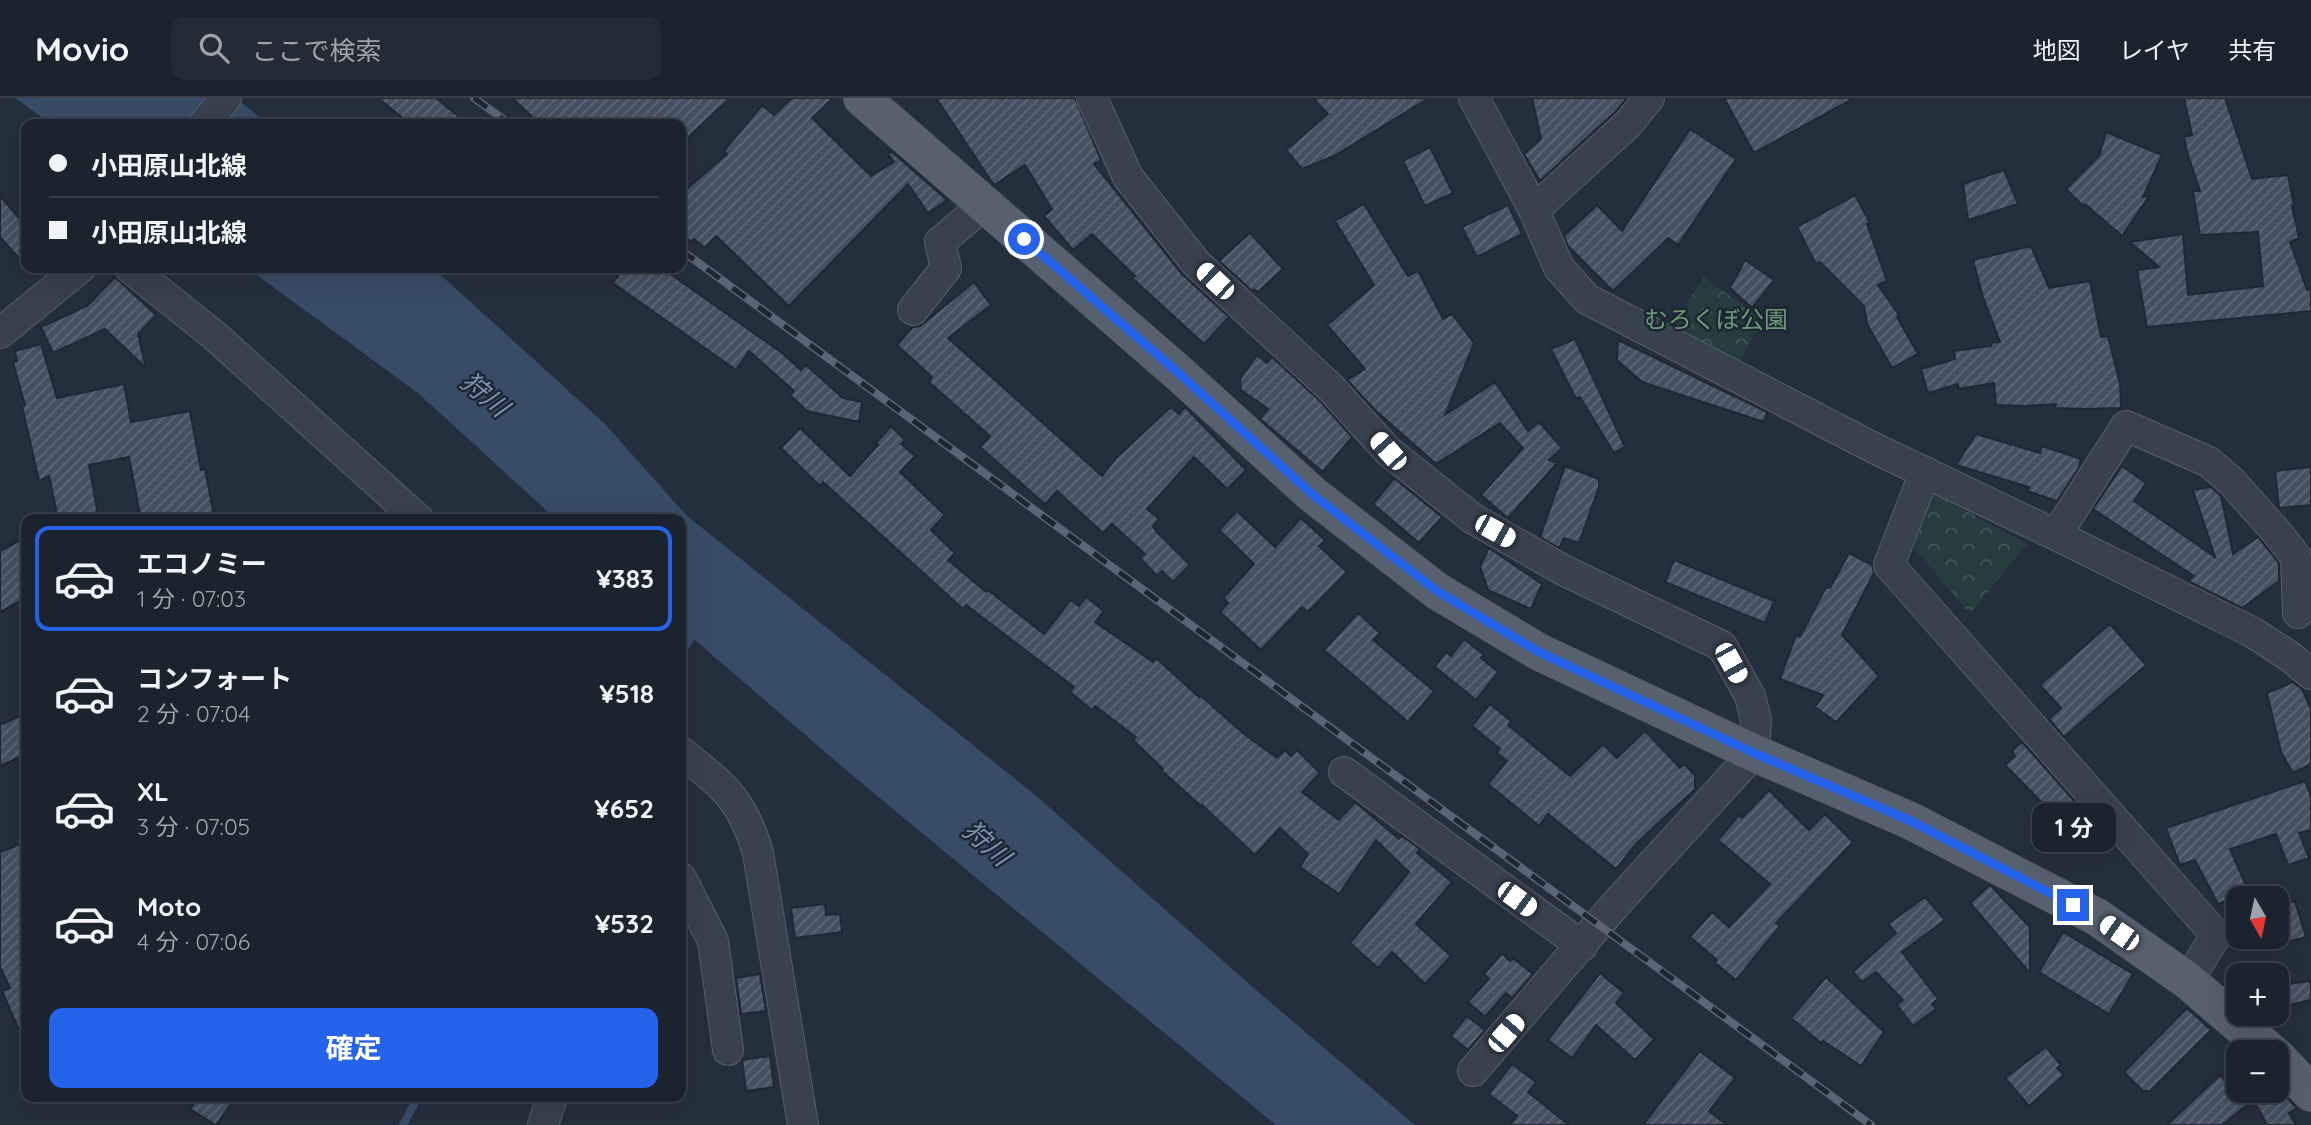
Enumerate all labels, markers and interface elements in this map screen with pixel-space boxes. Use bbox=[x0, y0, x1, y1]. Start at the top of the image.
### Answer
search box bbox=[171, 17, 661, 80]
text: Movio bbox=[35, 28, 129, 69]
icon: search bbox=[195, 29, 233, 67]
text: ここで検索 bbox=[251, 34, 381, 67]
text: 地図 bbox=[2033, 35, 2081, 65]
text: レイヤ bbox=[2119, 35, 2190, 65]
text: 共有 bbox=[2228, 35, 2276, 65]
text: 小田原山北線 bbox=[91, 149, 247, 182]
text: 小田原山北線 bbox=[91, 216, 247, 249]
route start bbox=[1008, 223, 1040, 255]
car bbox=[1193, 259, 1238, 303]
park label: むろくぼ公園 bbox=[1644, 304, 1788, 334]
water label: 狩川 bbox=[454, 365, 518, 425]
car bbox=[1367, 428, 1410, 474]
car bbox=[1472, 512, 1519, 550]
icon: car bbox=[53, 547, 116, 610]
text: エコノミー bbox=[137, 547, 267, 580]
text: ¥383 bbox=[596, 562, 654, 595]
text: 1 分 · 07:03 bbox=[137, 584, 246, 613]
car bbox=[1712, 640, 1751, 686]
icon: car bbox=[53, 662, 116, 725]
text: コンフォート bbox=[137, 662, 292, 695]
text: ¥518 bbox=[599, 677, 654, 710]
text: 2 分 · 07:04 bbox=[137, 699, 250, 728]
text: XL bbox=[137, 775, 169, 808]
icon: car bbox=[53, 777, 116, 840]
text: ¥652 bbox=[594, 792, 654, 825]
callout: 1 分 bbox=[2031, 804, 2115, 852]
text: 3 分 · 07:05 bbox=[137, 812, 250, 841]
water label: 狩川 bbox=[957, 813, 1020, 875]
text: 1 分 bbox=[2055, 813, 2093, 842]
car bbox=[1494, 878, 1541, 920]
north arrow bbox=[2226, 886, 2289, 948]
map controls bbox=[2226, 886, 2289, 1103]
route end bbox=[2057, 889, 2089, 921]
text: Moto bbox=[137, 890, 201, 923]
icon: car bbox=[53, 892, 116, 955]
text: ¥532 bbox=[595, 907, 654, 940]
car bbox=[2096, 912, 2143, 954]
text: 4 分 · 07:06 bbox=[137, 927, 250, 956]
button: + bbox=[2226, 963, 2289, 1026]
button: 確定 bbox=[49, 1008, 658, 1088]
car bbox=[1485, 1010, 1528, 1056]
button: − bbox=[2226, 1040, 2289, 1103]

